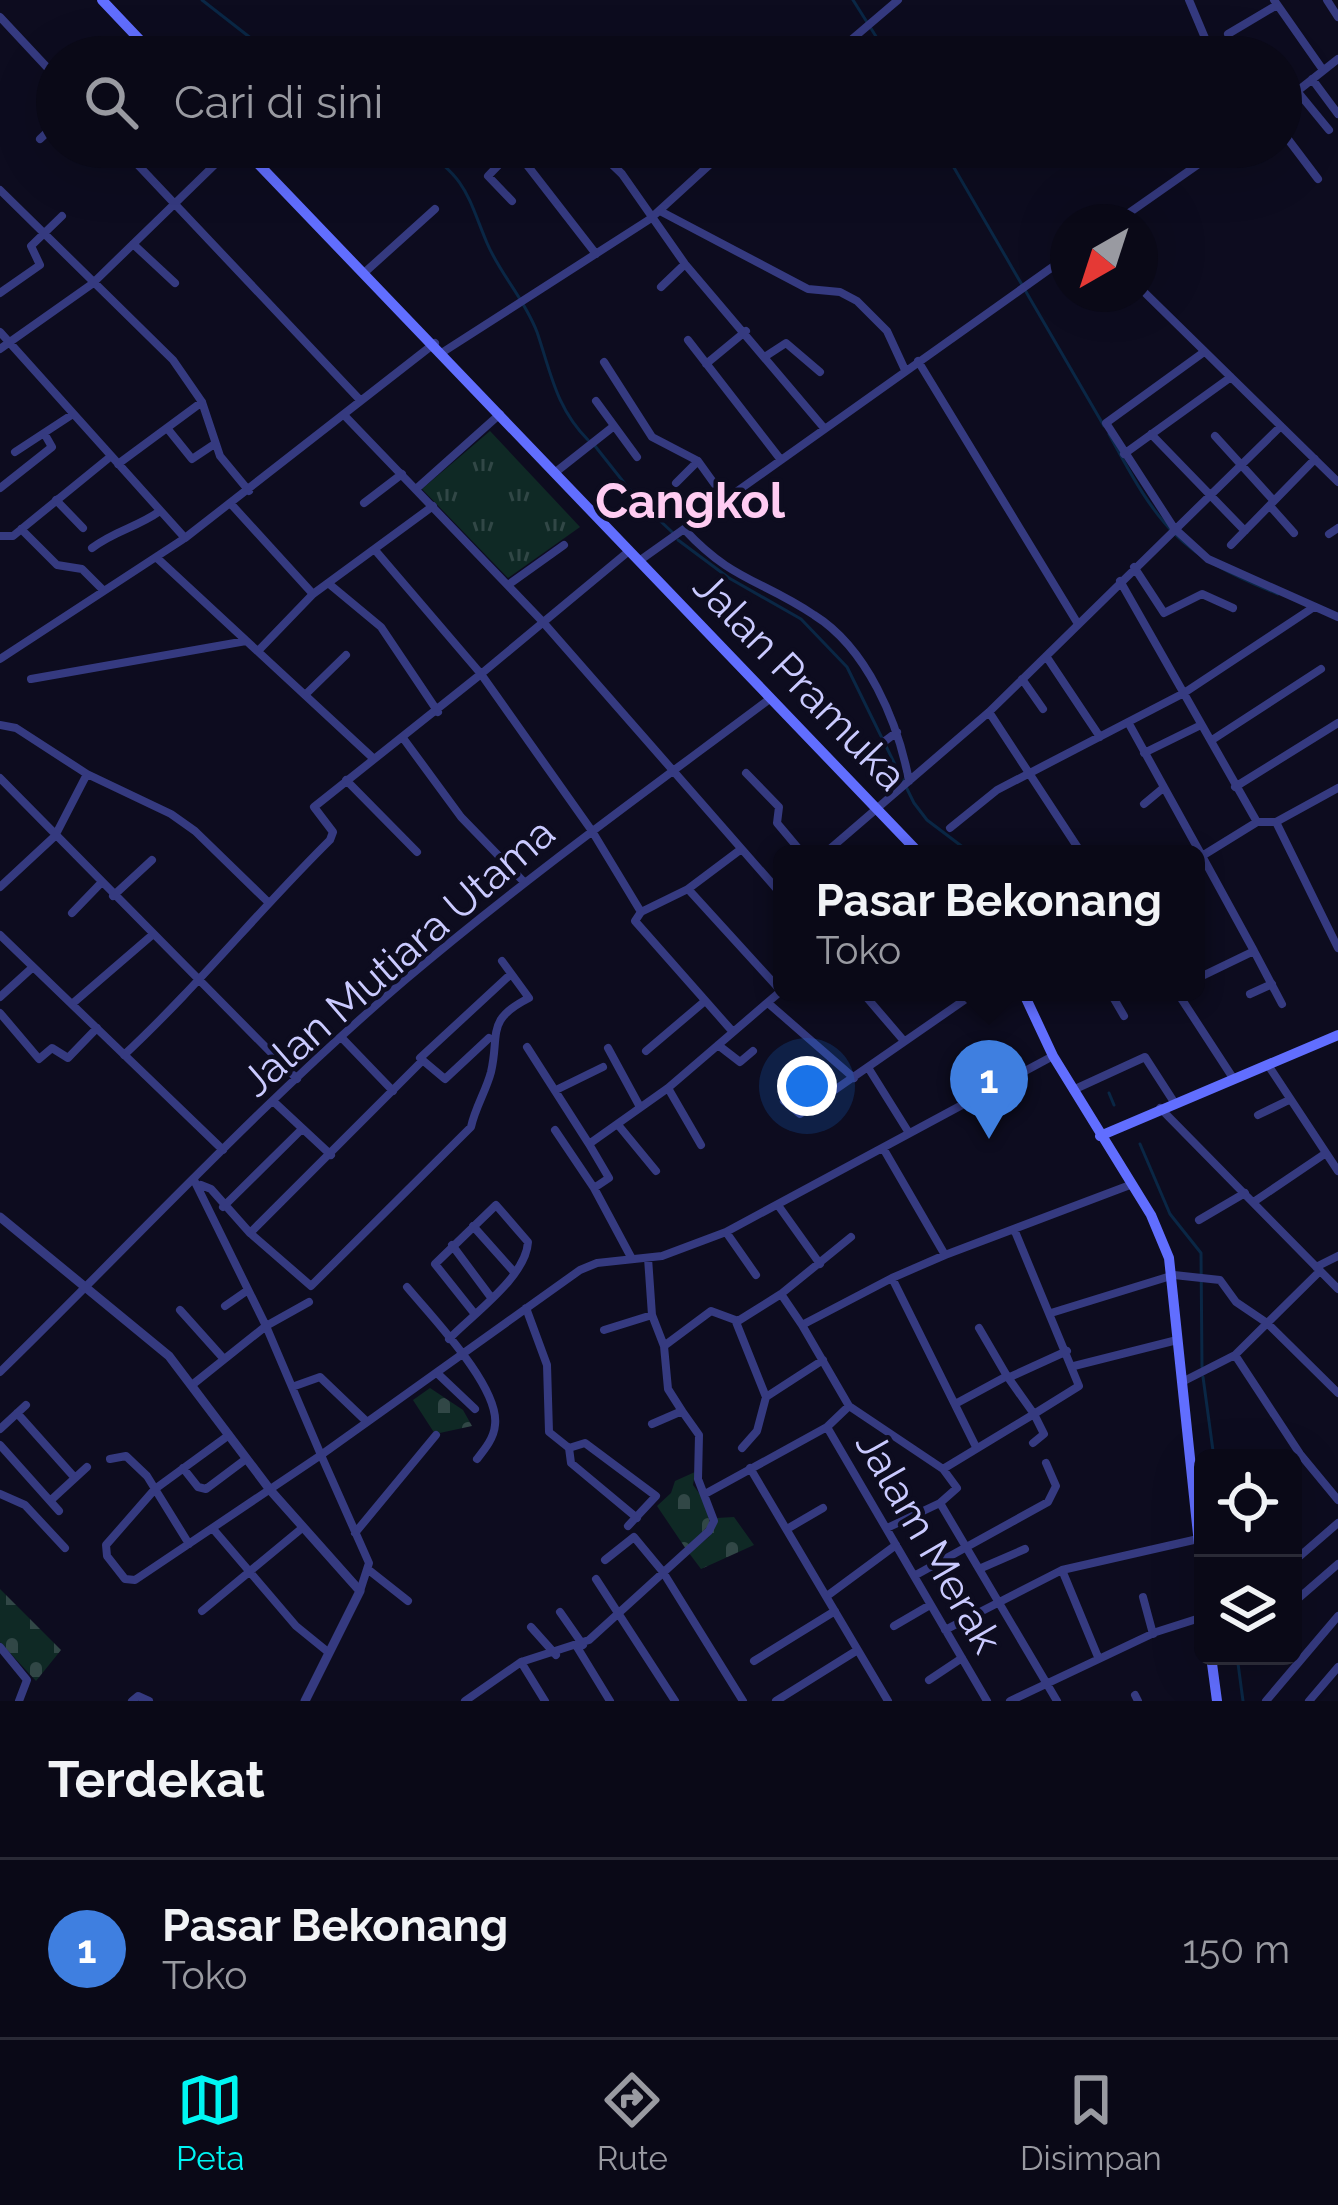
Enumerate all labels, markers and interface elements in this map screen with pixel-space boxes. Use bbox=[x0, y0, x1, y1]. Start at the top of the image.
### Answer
search box bbox=[36, 36, 1302, 168]
icon: search bbox=[78, 69, 144, 135]
text: Cari di sini bbox=[174, 76, 383, 129]
north arrow bbox=[1050, 204, 1158, 312]
district label: Cangkol bbox=[595, 473, 786, 529]
street label: Jalan Pramuka bbox=[684, 562, 916, 800]
street label: Jalan Mutiara Utama bbox=[232, 808, 564, 1106]
popup bbox=[773, 845, 1205, 1001]
text: Pasar Bekonang bbox=[816, 874, 1162, 927]
text: Toko bbox=[816, 927, 901, 973]
pin: 1 bbox=[950, 1040, 1028, 1139]
your location bbox=[777, 1056, 837, 1116]
street label: Jalam Merak bbox=[846, 1423, 1012, 1661]
map controls bbox=[1194, 1449, 1302, 1665]
button: locate bbox=[1194, 1449, 1302, 1557]
button: layers bbox=[1194, 1557, 1302, 1665]
text: Terdekat bbox=[48, 1749, 265, 1809]
text: Pasar Bekonang bbox=[162, 1899, 508, 1952]
text: 1 bbox=[77, 1926, 97, 1972]
text: 150 m bbox=[1182, 1926, 1290, 1972]
text: Toko bbox=[162, 1952, 247, 1998]
tab: Peta bbox=[176, 2067, 245, 2178]
tab: Rute bbox=[597, 2067, 668, 2178]
tab: Disimpan bbox=[1020, 2067, 1162, 2178]

